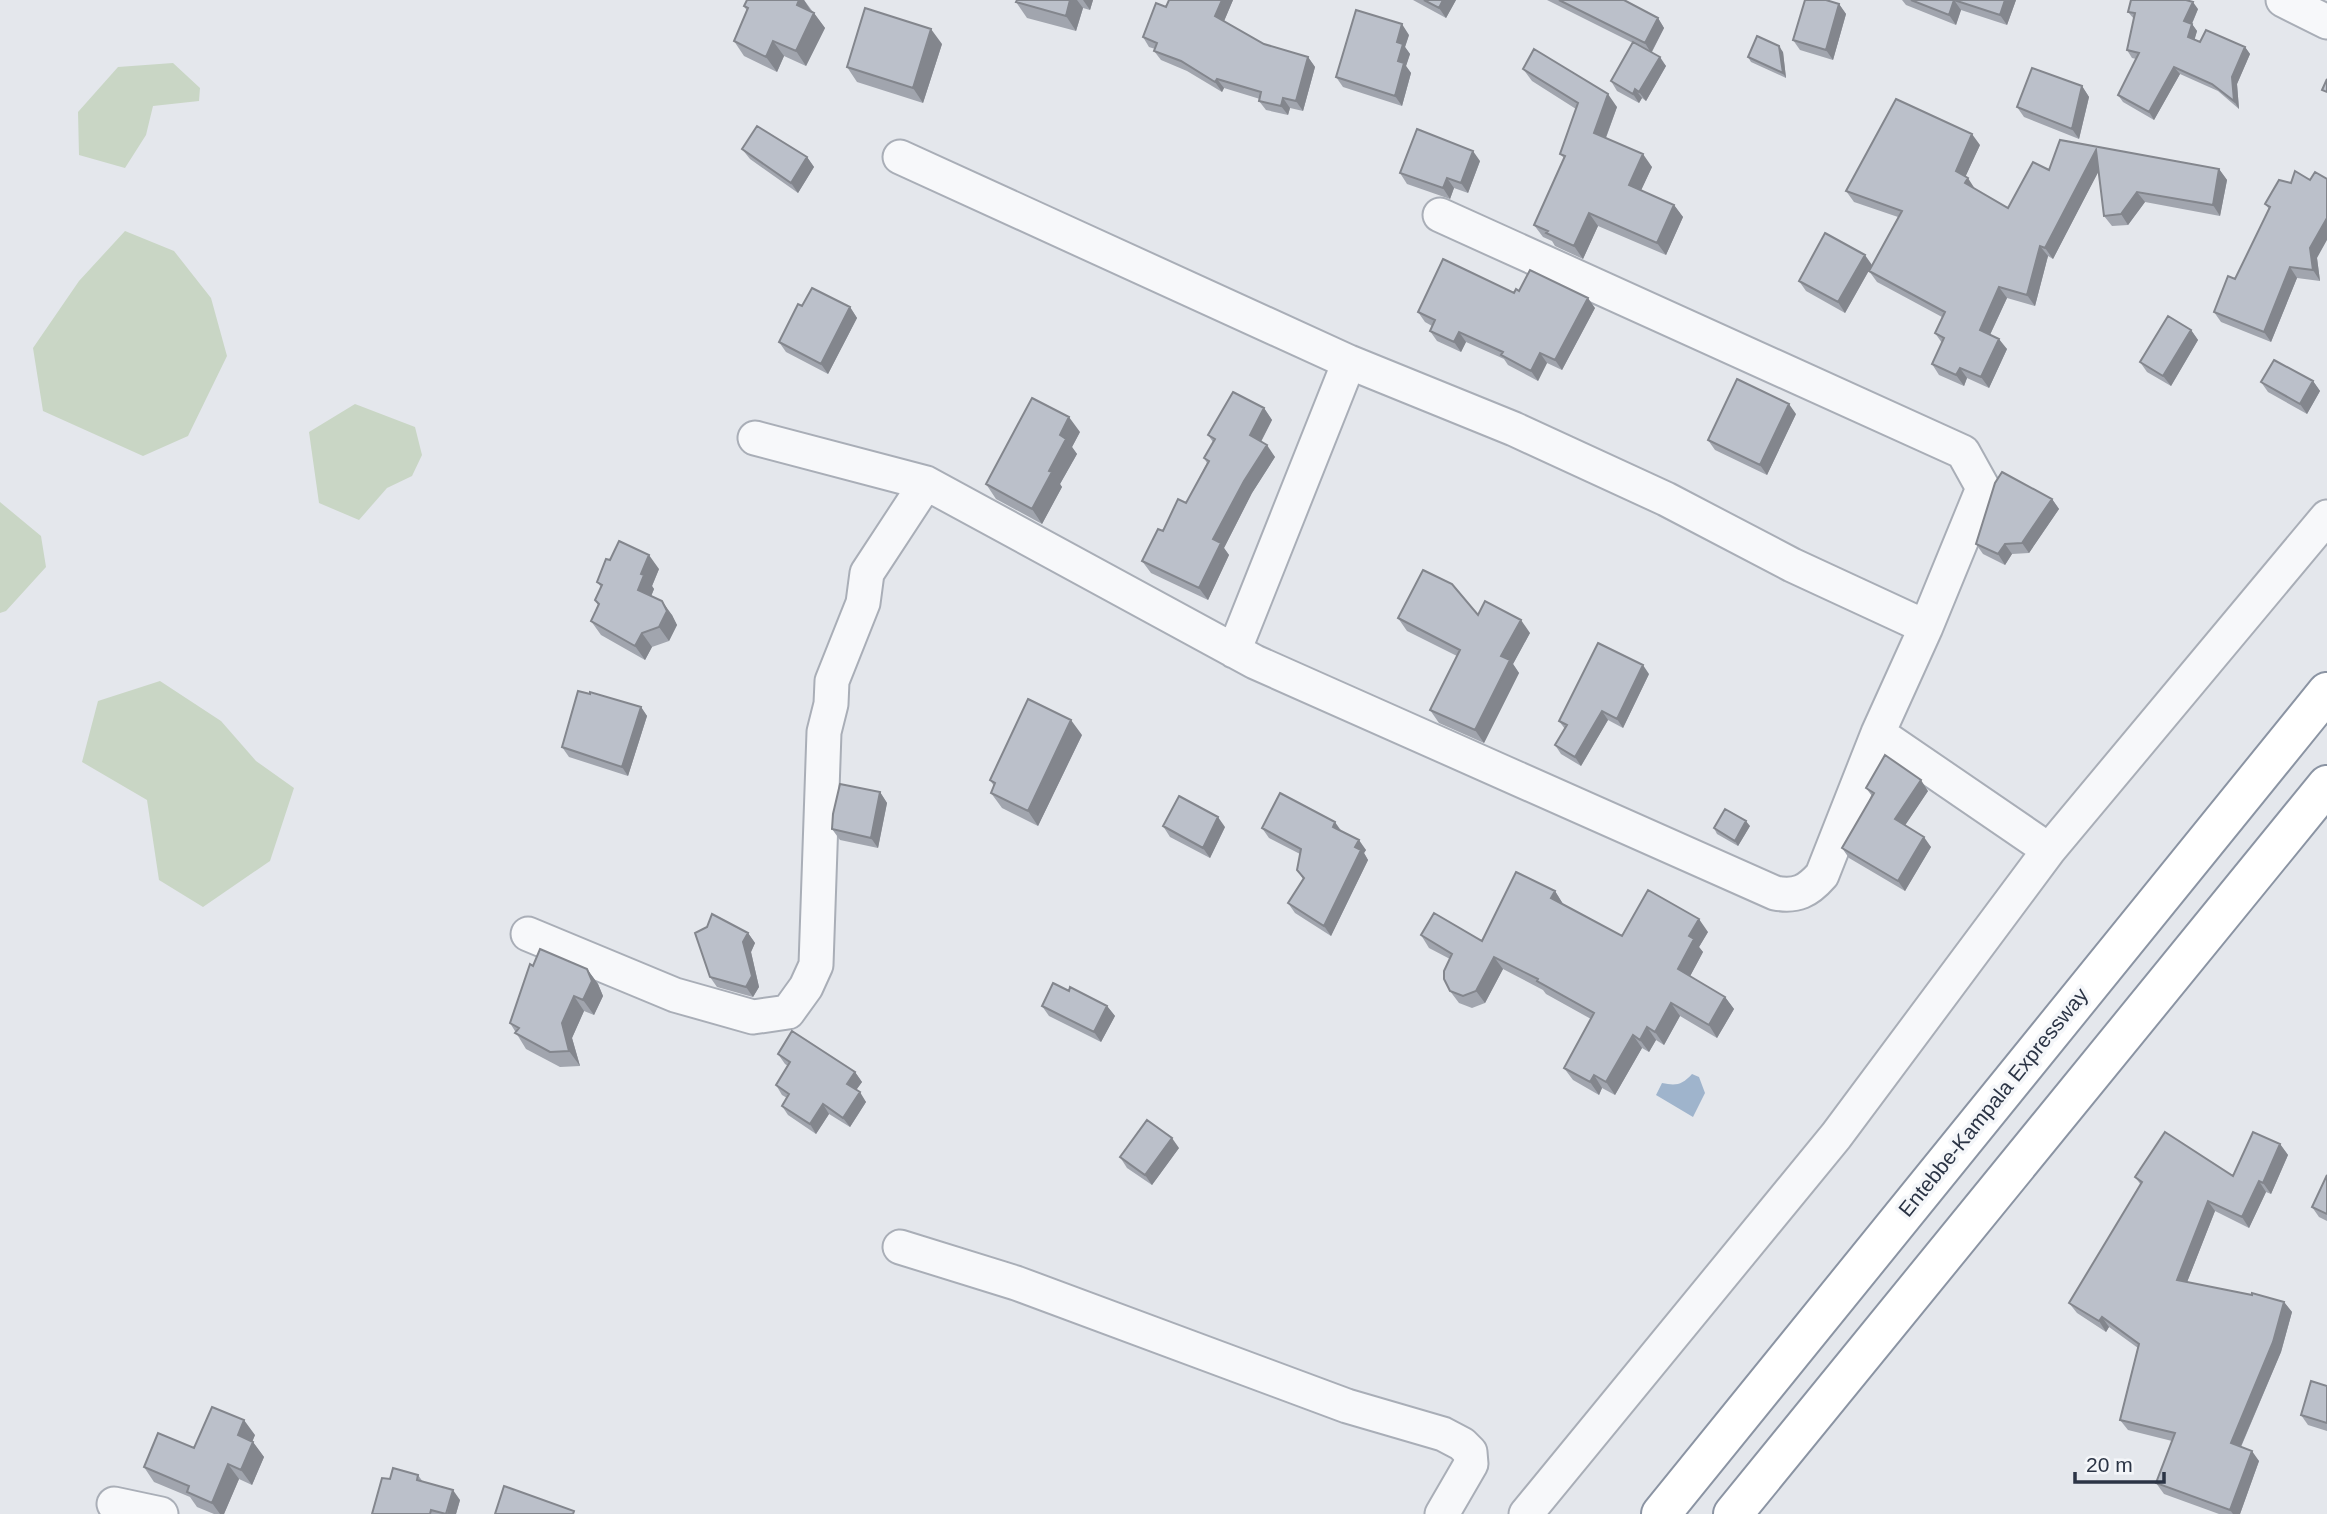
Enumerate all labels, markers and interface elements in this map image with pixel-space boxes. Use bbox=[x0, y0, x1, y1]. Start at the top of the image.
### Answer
street label: Entebbe-Kampala Expressway bbox=[1894, 983, 2093, 1221]
scale bar bbox=[2075, 1440, 2164, 1484]
text: 20 m bbox=[2086, 1453, 2133, 1476]

